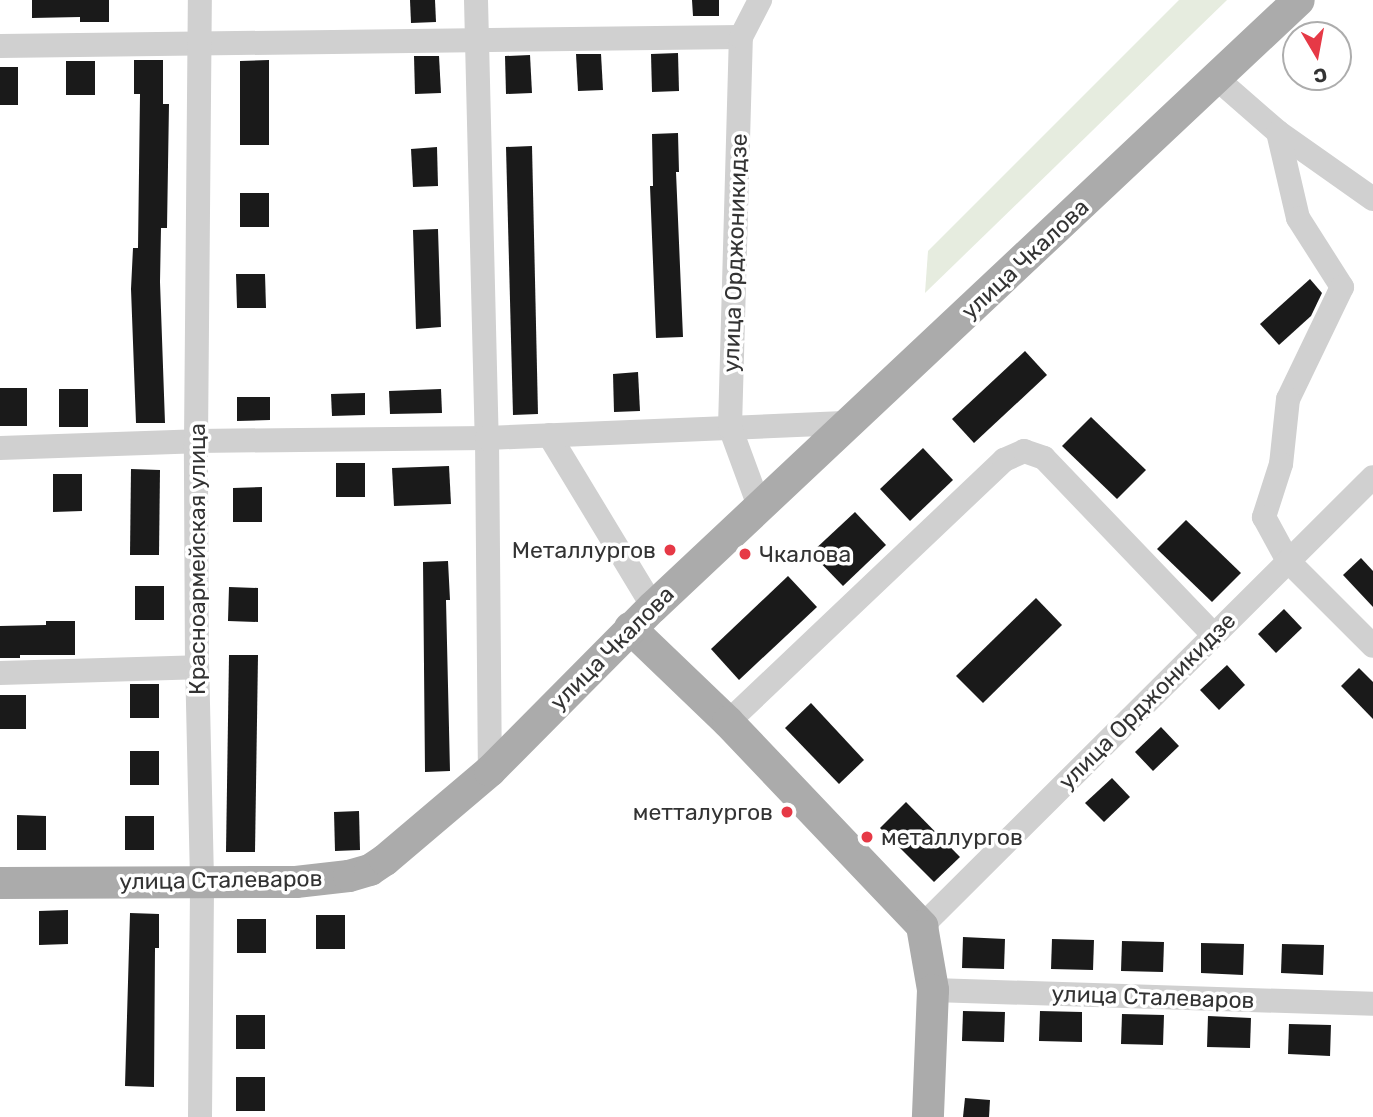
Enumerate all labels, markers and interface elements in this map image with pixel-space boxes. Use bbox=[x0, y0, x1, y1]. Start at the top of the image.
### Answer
north arrow bbox=[1282, 21, 1352, 91]
text: С bbox=[1312, 63, 1329, 88]
street label: улица Орджоникидзе bbox=[717, 133, 753, 373]
street label: улица Чкалова bbox=[956, 193, 1094, 325]
street label: Красноармейская улица bbox=[183, 423, 211, 695]
place label: Металлургов bbox=[512, 536, 656, 564]
place label: Чкалова bbox=[759, 540, 851, 568]
marker: Металлургов bbox=[662, 542, 678, 558]
marker: Чкалова bbox=[737, 546, 753, 562]
street label: улица Чкалова bbox=[544, 580, 680, 716]
street label: улица Орджоникидзе bbox=[1053, 607, 1241, 795]
place label: метталургов bbox=[633, 798, 773, 826]
marker: метталургов bbox=[779, 804, 795, 820]
place label: металлургов bbox=[881, 823, 1023, 851]
marker: металлургов bbox=[859, 829, 875, 845]
street label: улица Сталеваров bbox=[119, 864, 323, 896]
street label: улица Сталеваров bbox=[1051, 980, 1255, 1014]

